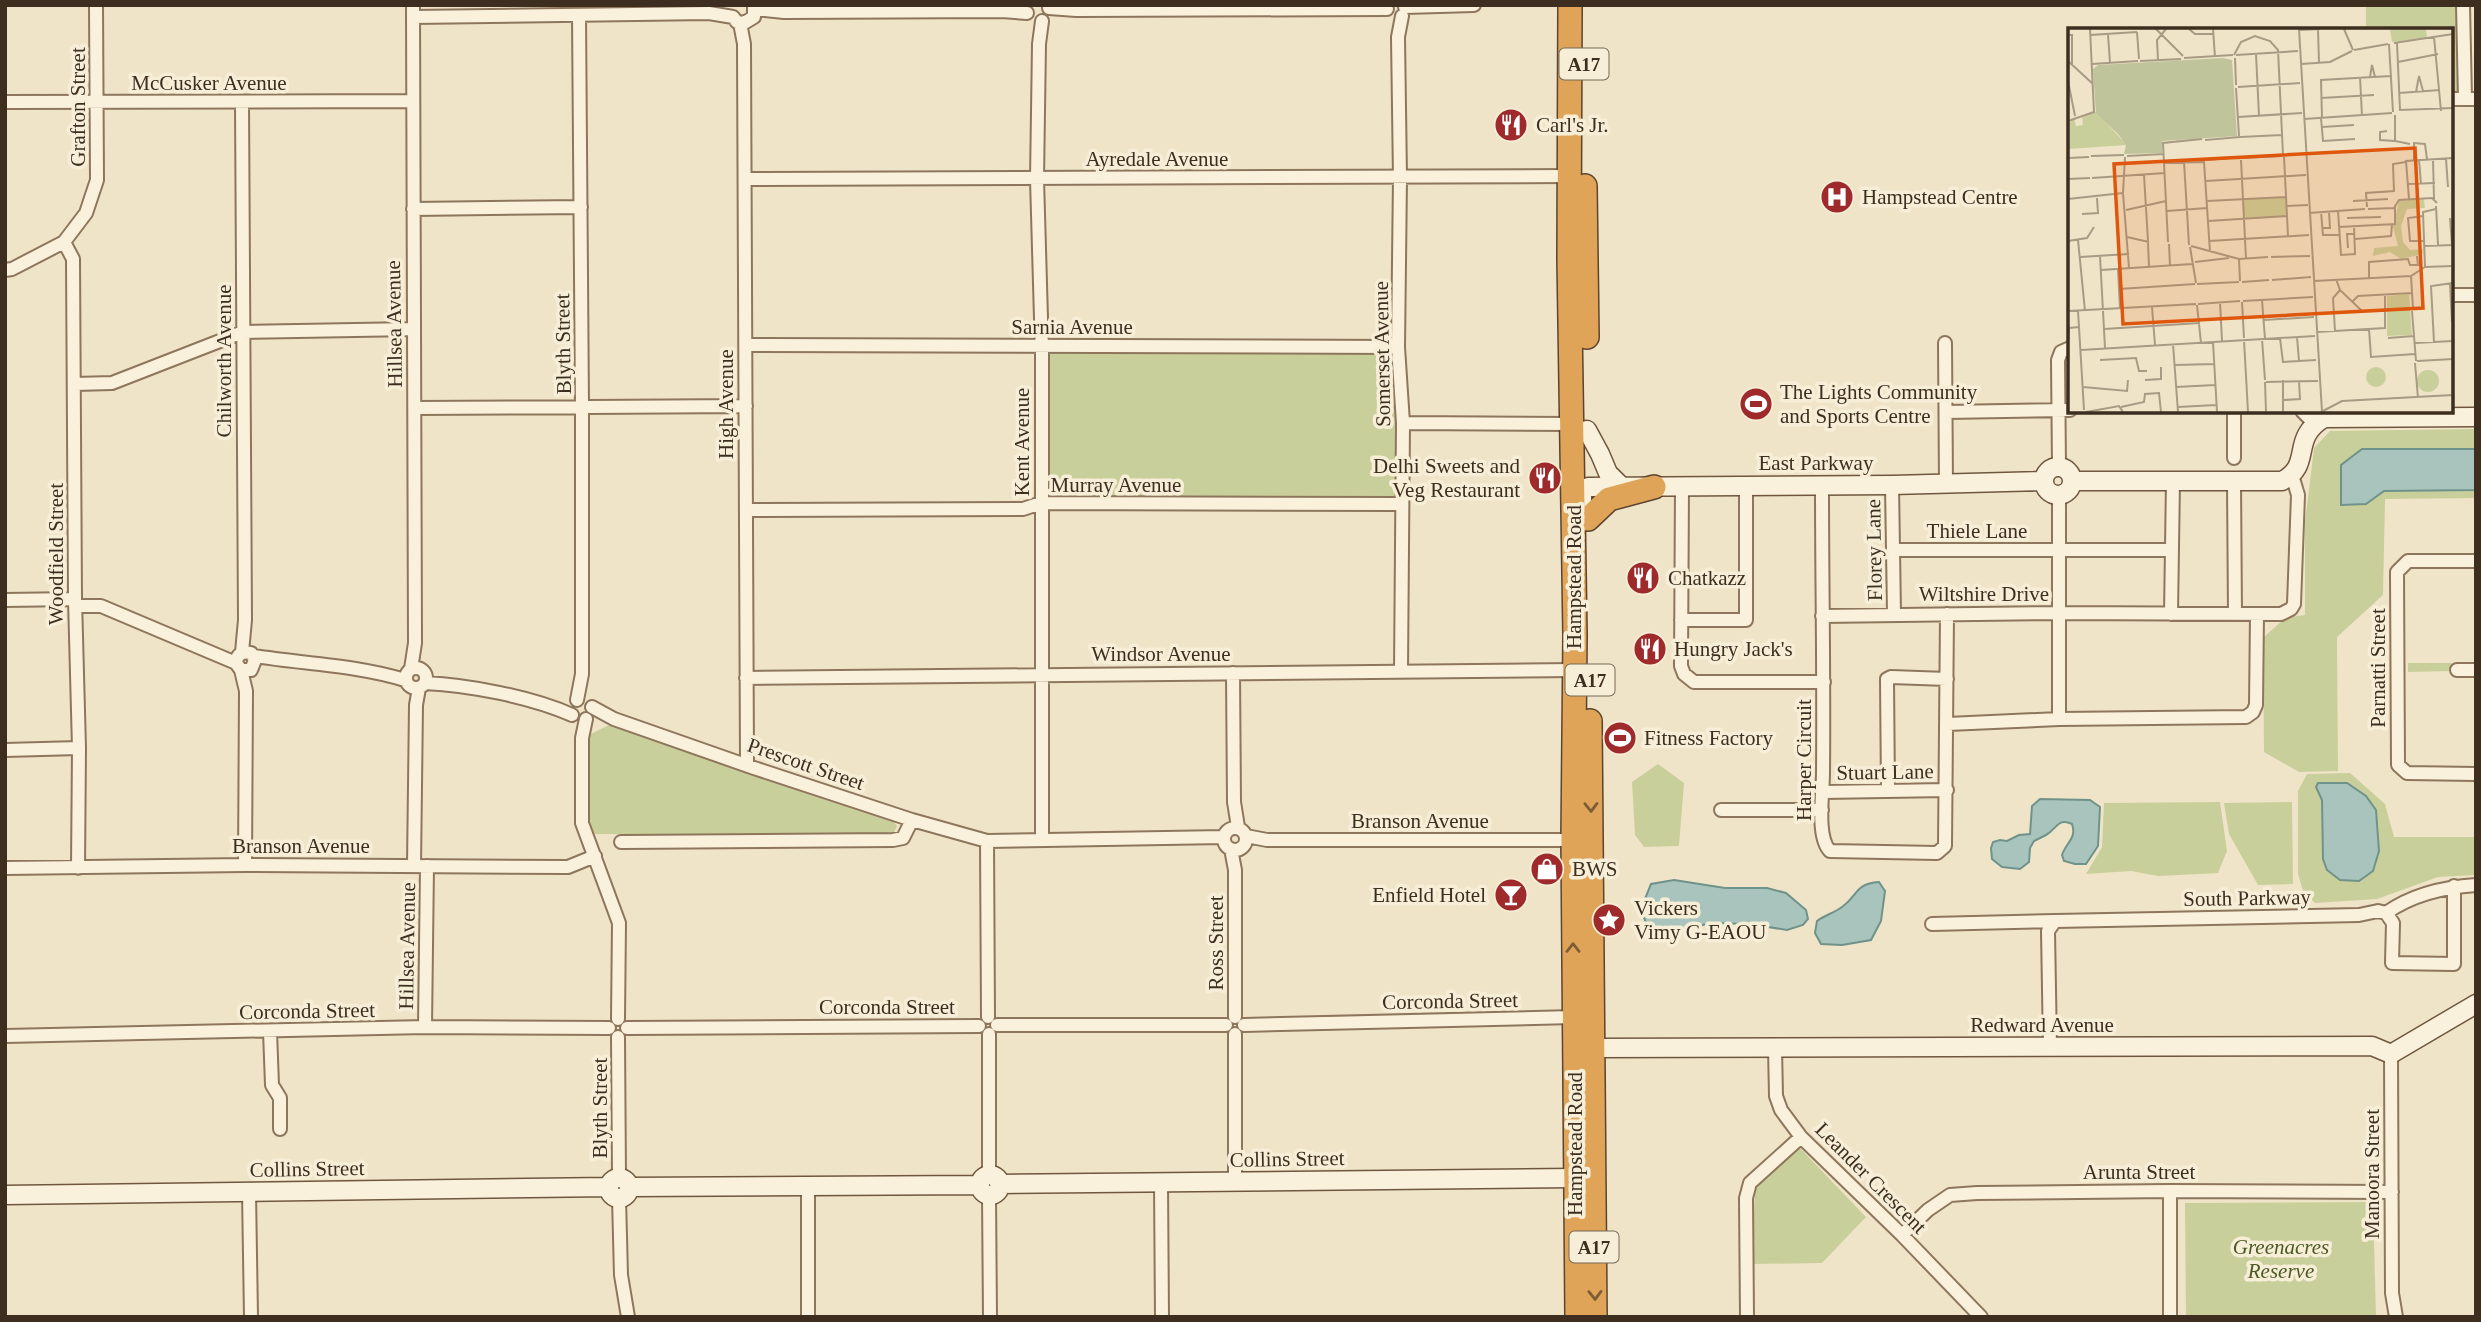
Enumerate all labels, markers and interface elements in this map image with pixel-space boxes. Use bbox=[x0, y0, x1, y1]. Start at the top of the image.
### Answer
inset map bbox=[2068, 28, 2453, 413]
street label: Grafton Street bbox=[66, 47, 90, 167]
road number: A17 bbox=[1560, 48, 1608, 80]
street label: McCusker Avenue bbox=[131, 71, 287, 95]
restaurant icon: Carl's Jr. bbox=[1492, 106, 1530, 144]
place label: Carl's Jr. bbox=[1536, 113, 1609, 137]
street label: Ayredale Avenue bbox=[1086, 147, 1228, 171]
hospital icon: Hampstead Centre bbox=[1818, 178, 1856, 216]
place label: Hampstead Centre bbox=[1862, 185, 2018, 209]
street label: Hillsea Avenue bbox=[381, 260, 407, 388]
street label: Somerset Avenue bbox=[1369, 281, 1395, 427]
street label: Chilworth Avenue bbox=[212, 284, 236, 438]
street label: Blyth Street bbox=[550, 293, 576, 395]
street label: Sarnia Avenue bbox=[1011, 315, 1133, 339]
street label: High Avenue bbox=[714, 349, 738, 459]
place label: The Lights Community and Sports Centre bbox=[1780, 380, 1978, 428]
sports icon: The Lights Community and Sports Centre bbox=[1737, 385, 1775, 423]
street label: Kent Avenue bbox=[1010, 388, 1034, 496]
street label: East Parkway bbox=[1759, 451, 1874, 475]
place label: Delhi Sweets and Veg Restaurant bbox=[1373, 454, 1520, 502]
restaurant icon: Delhi Sweets and Veg Restaurant bbox=[1526, 459, 1564, 497]
street label: Murray Avenue bbox=[1051, 473, 1181, 497]
street label: Woodfield Street bbox=[44, 483, 68, 625]
street label: Florey Lane bbox=[1861, 499, 1887, 601]
street label: Hampstead Road bbox=[1562, 504, 1586, 649]
street label: Thiele Lane bbox=[1927, 519, 2027, 543]
restaurant icon: Chatkazz bbox=[1624, 559, 1662, 597]
place label: Chatkazz bbox=[1668, 566, 1746, 590]
street label: Wiltshire Drive bbox=[1919, 582, 2049, 606]
street label: Parnatti Street bbox=[2366, 608, 2390, 728]
restaurant icon: Hungry Jack's bbox=[1631, 630, 1669, 668]
place label: Hungry Jack's bbox=[1674, 637, 1793, 661]
street label: Windsor Avenue bbox=[1091, 642, 1231, 666]
road number: A17 bbox=[1566, 664, 1614, 695]
street label: Harper Circuit bbox=[1792, 699, 1816, 821]
sports icon: Fitness Factory bbox=[1601, 719, 1639, 757]
place label: Fitness Factory bbox=[1644, 726, 1773, 750]
street label: Prescott Street bbox=[744, 733, 868, 795]
street label: Stuart Lane bbox=[1836, 759, 1934, 785]
one-way arrow bbox=[1583, 803, 1599, 813]
street label: Branson Avenue bbox=[1351, 809, 1489, 833]
street label: Branson Avenue bbox=[232, 834, 370, 858]
shop icon: BWS bbox=[1528, 850, 1566, 888]
place label: BWS bbox=[1572, 857, 1618, 881]
bar icon: Enfield Hotel bbox=[1492, 876, 1530, 914]
street label: Hillsea Avenue bbox=[394, 882, 420, 1010]
place label: Enfield Hotel bbox=[1372, 883, 1486, 907]
street label: South Parkway bbox=[2183, 885, 2312, 911]
street label: Ross Street bbox=[1204, 895, 1228, 991]
place label: Vickers Vimy G-EAOU bbox=[1634, 896, 1766, 944]
place icon: Vickers Vimy G-EAOU bbox=[1590, 901, 1628, 939]
one-way arrow bbox=[1565, 943, 1581, 953]
street label: Corconda Street bbox=[1382, 988, 1518, 1014]
street label: Corconda Street bbox=[819, 995, 955, 1019]
street label: Corconda Street bbox=[239, 998, 375, 1024]
street label: Redward Avenue bbox=[1970, 1013, 2114, 1037]
street label: Blyth Street bbox=[588, 1057, 612, 1158]
street label: Hampstead Road bbox=[1563, 1071, 1587, 1216]
street label: Manoora Street bbox=[2360, 1109, 2384, 1239]
street label: Leander Crescent bbox=[1810, 1117, 1932, 1239]
street label: Collins Street bbox=[1229, 1146, 1345, 1172]
street label: Collins Street bbox=[249, 1156, 365, 1182]
street label: Arunta Street bbox=[2083, 1160, 2195, 1184]
road number: A17 bbox=[1570, 1232, 1618, 1262]
park label: Greenacres Reserve bbox=[2233, 1235, 2329, 1283]
one-way arrow bbox=[1587, 1291, 1603, 1301]

